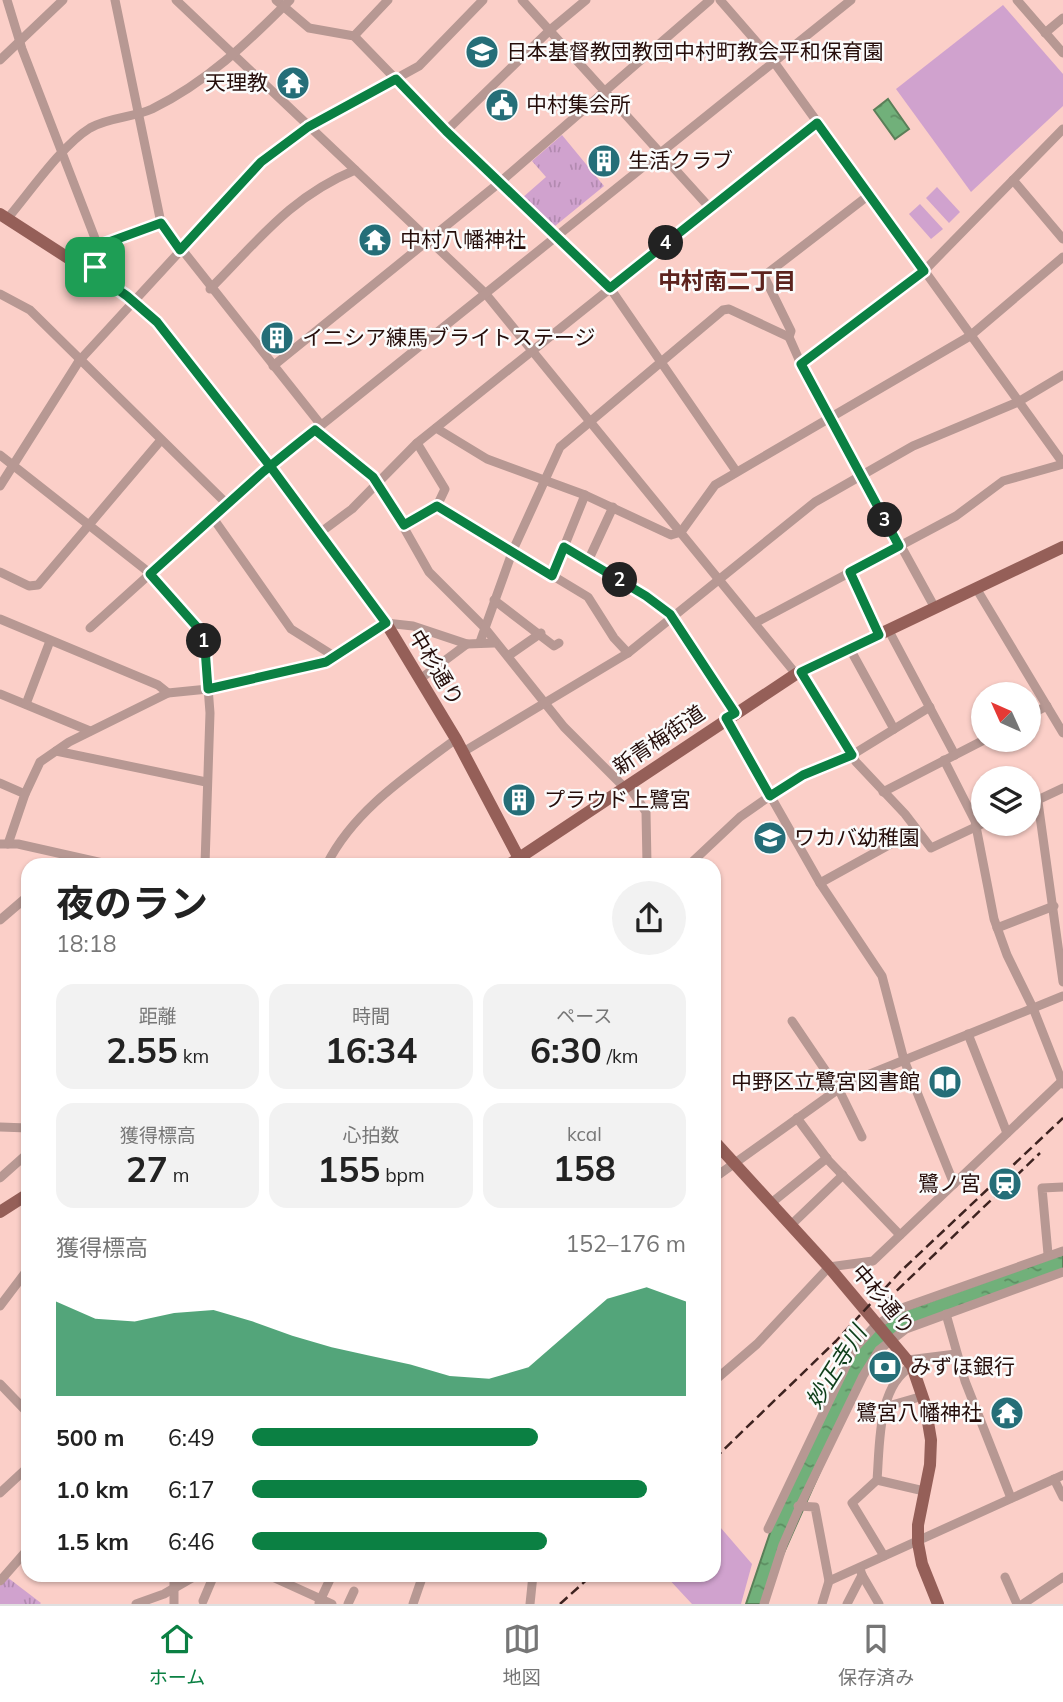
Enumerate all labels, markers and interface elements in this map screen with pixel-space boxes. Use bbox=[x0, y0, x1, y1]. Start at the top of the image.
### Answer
school or university icon: 日本基督教団教団中村町教会平和保育園 bbox=[463, 33, 501, 71]
place label: 日本基督教団教団中村町教会平和保育園 bbox=[506, 38, 884, 64]
temple icon: 天理教 bbox=[274, 64, 312, 102]
place label: 天理教 bbox=[205, 69, 268, 95]
public building icon: 中村集会所 bbox=[483, 86, 521, 124]
place label: 中村集会所 bbox=[526, 91, 631, 117]
building icon: 生活クラブ bbox=[585, 142, 623, 180]
place label: 生活クラブ bbox=[628, 147, 733, 173]
temple icon: 中村八幡神社 bbox=[356, 221, 394, 259]
place label: 中村八幡神社 bbox=[400, 226, 526, 252]
pin: 4 bbox=[648, 226, 684, 260]
text: 4 bbox=[660, 230, 671, 254]
pin bbox=[65, 237, 125, 297]
icon: arrive bbox=[76, 248, 114, 286]
district label: 中村南二丁目 bbox=[658, 266, 796, 295]
building icon: イニシア練馬ブライトステージ bbox=[258, 319, 296, 357]
place label: イニシア練馬ブライトステージ bbox=[302, 324, 596, 350]
pin: 3 bbox=[868, 503, 903, 538]
text: 3 bbox=[879, 507, 890, 531]
pin: 2 bbox=[602, 562, 638, 598]
text: 2 bbox=[614, 567, 625, 591]
pin: 1 bbox=[186, 624, 222, 658]
street label: 中杉通り bbox=[404, 625, 470, 710]
text: 1 bbox=[198, 628, 209, 652]
north arrow bbox=[971, 682, 1041, 752]
map controls bbox=[971, 682, 1041, 836]
street label: 新青梅街道 bbox=[608, 699, 709, 779]
button: layers bbox=[971, 766, 1041, 836]
building icon: プラウド上鷺宮 bbox=[500, 781, 538, 819]
place label: プラウド上鷺宮 bbox=[544, 786, 691, 812]
school or university icon: ワカバ幼稚園 bbox=[751, 819, 789, 857]
place label: ワカバ幼稚園 bbox=[794, 824, 920, 850]
text: 夜のラン bbox=[56, 879, 208, 927]
button: share bbox=[612, 881, 686, 955]
text: 18:18 bbox=[56, 929, 116, 958]
text: 距離 bbox=[139, 1004, 177, 1028]
text: 時間 bbox=[352, 1004, 390, 1028]
text: ペース bbox=[556, 1004, 612, 1028]
text: 2.55 bbox=[106, 1028, 178, 1072]
text: 16:34 bbox=[325, 1028, 417, 1072]
text: 6:30 bbox=[530, 1028, 602, 1072]
text: km bbox=[178, 1044, 209, 1068]
text: /km bbox=[602, 1044, 639, 1068]
library icon: 中野区立鷺宮図書館 bbox=[926, 1063, 964, 1101]
place label: 中野区立鷺宮図書館 bbox=[731, 1068, 920, 1094]
text: kcal bbox=[567, 1122, 602, 1146]
text: 獲得標高 bbox=[120, 1123, 196, 1147]
text: 心拍数 bbox=[342, 1123, 400, 1147]
text: 158 bbox=[553, 1146, 616, 1190]
text: 27 bbox=[126, 1147, 168, 1191]
text: 155 bbox=[317, 1147, 380, 1191]
text: m bbox=[168, 1163, 190, 1187]
text: bpm bbox=[380, 1163, 425, 1187]
station icon: 鷺ノ宮 bbox=[986, 1165, 1024, 1203]
place label: 鷺ノ宮 bbox=[918, 1170, 981, 1196]
text: 152–176 m bbox=[565, 1229, 686, 1258]
text: 獲得標高 bbox=[56, 1233, 148, 1262]
street label: 中杉通り bbox=[847, 1259, 921, 1340]
water label: 妙正寺川 bbox=[799, 1317, 874, 1413]
bank icon: みずほ銀行 bbox=[866, 1348, 904, 1386]
place label: みずほ銀行 bbox=[910, 1353, 1015, 1379]
temple icon: 鷺宮八幡神社 bbox=[988, 1394, 1026, 1432]
place label: 鷺宮八幡神社 bbox=[856, 1399, 982, 1425]
text: 500 m bbox=[56, 1423, 124, 1452]
text: 6:49 bbox=[168, 1423, 215, 1452]
text: 1.0 km bbox=[56, 1475, 129, 1504]
text: 6:17 bbox=[168, 1475, 215, 1504]
text: 1.5 km bbox=[56, 1527, 129, 1556]
text: 6:46 bbox=[168, 1527, 215, 1556]
tab: ホーム bbox=[149, 1620, 205, 1689]
tab: 地図 bbox=[503, 1620, 541, 1689]
tab: 保存済み bbox=[838, 1620, 914, 1689]

